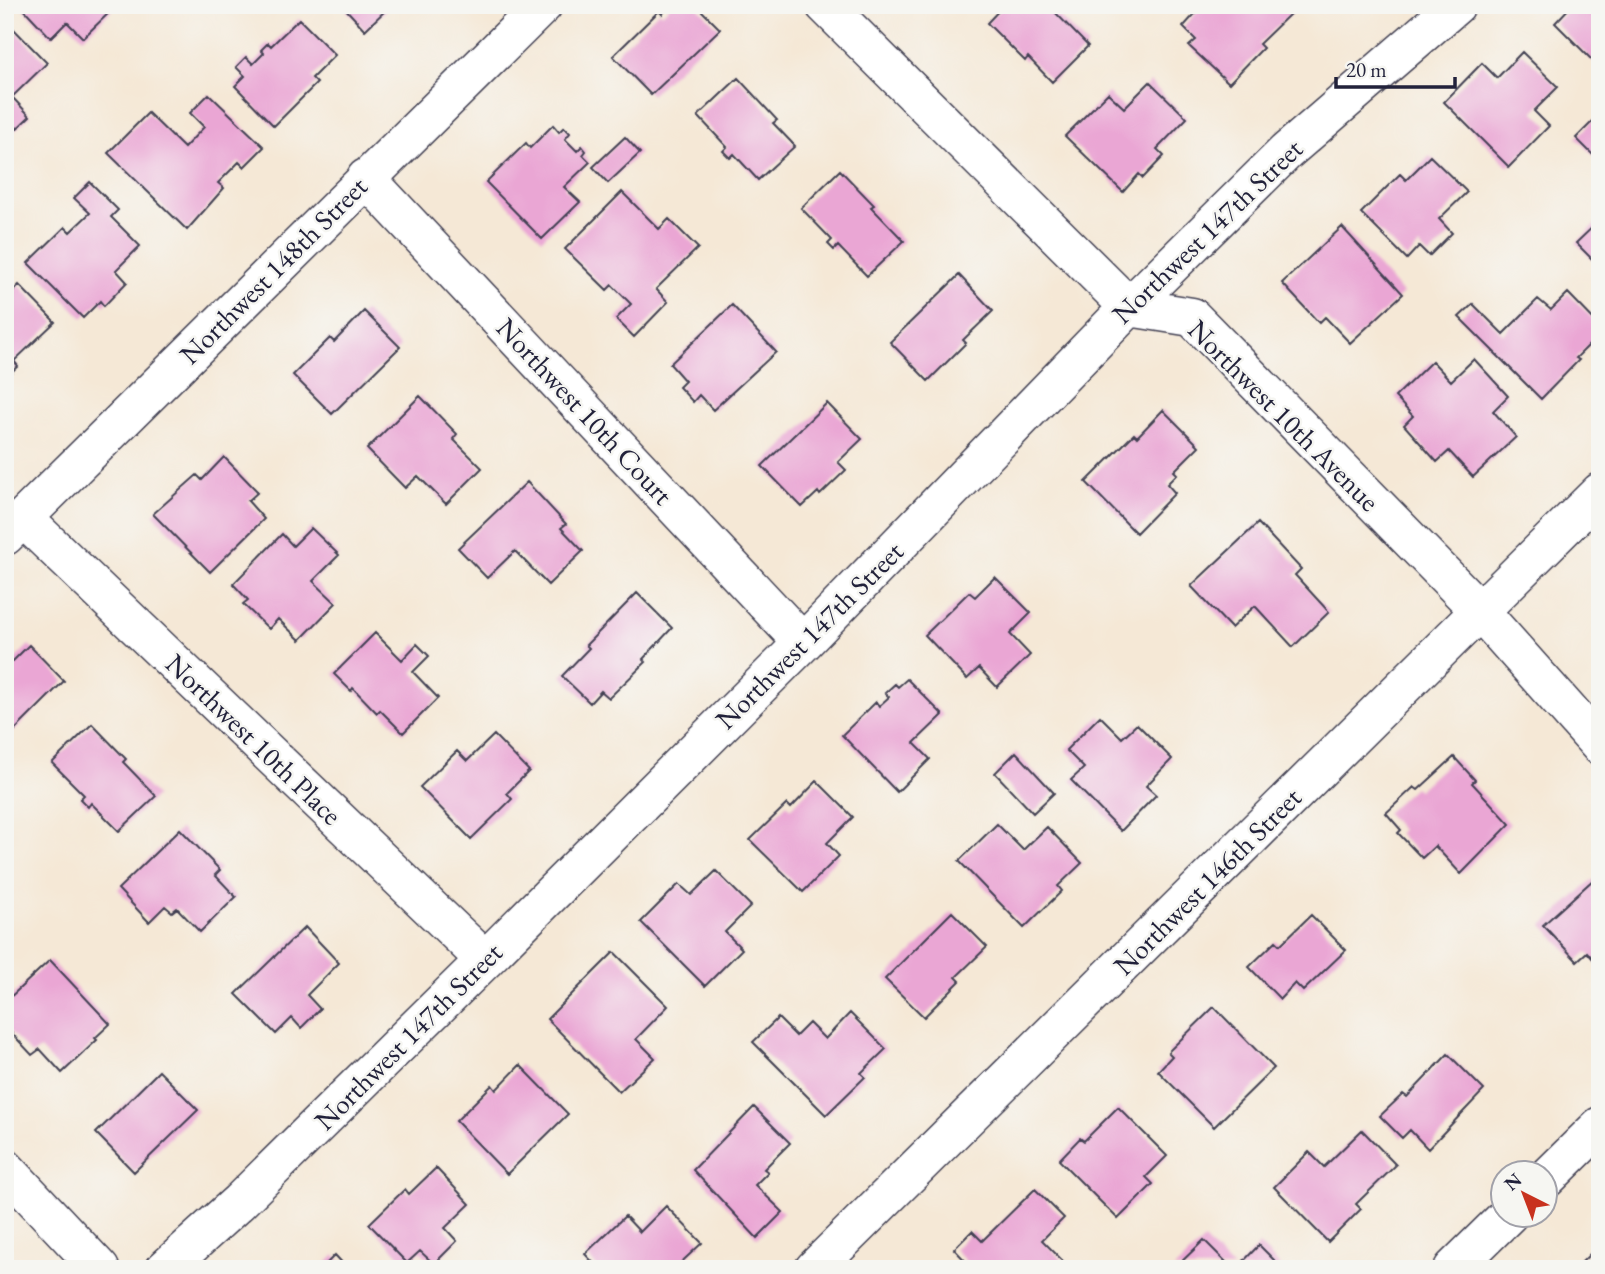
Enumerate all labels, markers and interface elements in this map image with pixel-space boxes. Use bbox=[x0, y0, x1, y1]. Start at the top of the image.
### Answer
scale bar bbox=[1336, 46, 1454, 90]
text: 20 m bbox=[1346, 56, 1387, 83]
street label: Northwest 147th Street bbox=[1104, 131, 1310, 331]
street label: Northwest 148th Street bbox=[171, 168, 375, 372]
street label: Northwest 10th Court bbox=[489, 310, 681, 512]
street label: Northwest 10th Avenue bbox=[1180, 311, 1388, 519]
street label: Northwest 147th Street bbox=[707, 533, 911, 737]
street label: Northwest 10th Place bbox=[158, 646, 350, 832]
street label: Northwest 146th Street bbox=[1105, 779, 1309, 983]
street label: Northwest 147th Street bbox=[306, 934, 510, 1138]
north arrow bbox=[1490, 1158, 1560, 1228]
text: N bbox=[1499, 1167, 1528, 1196]

